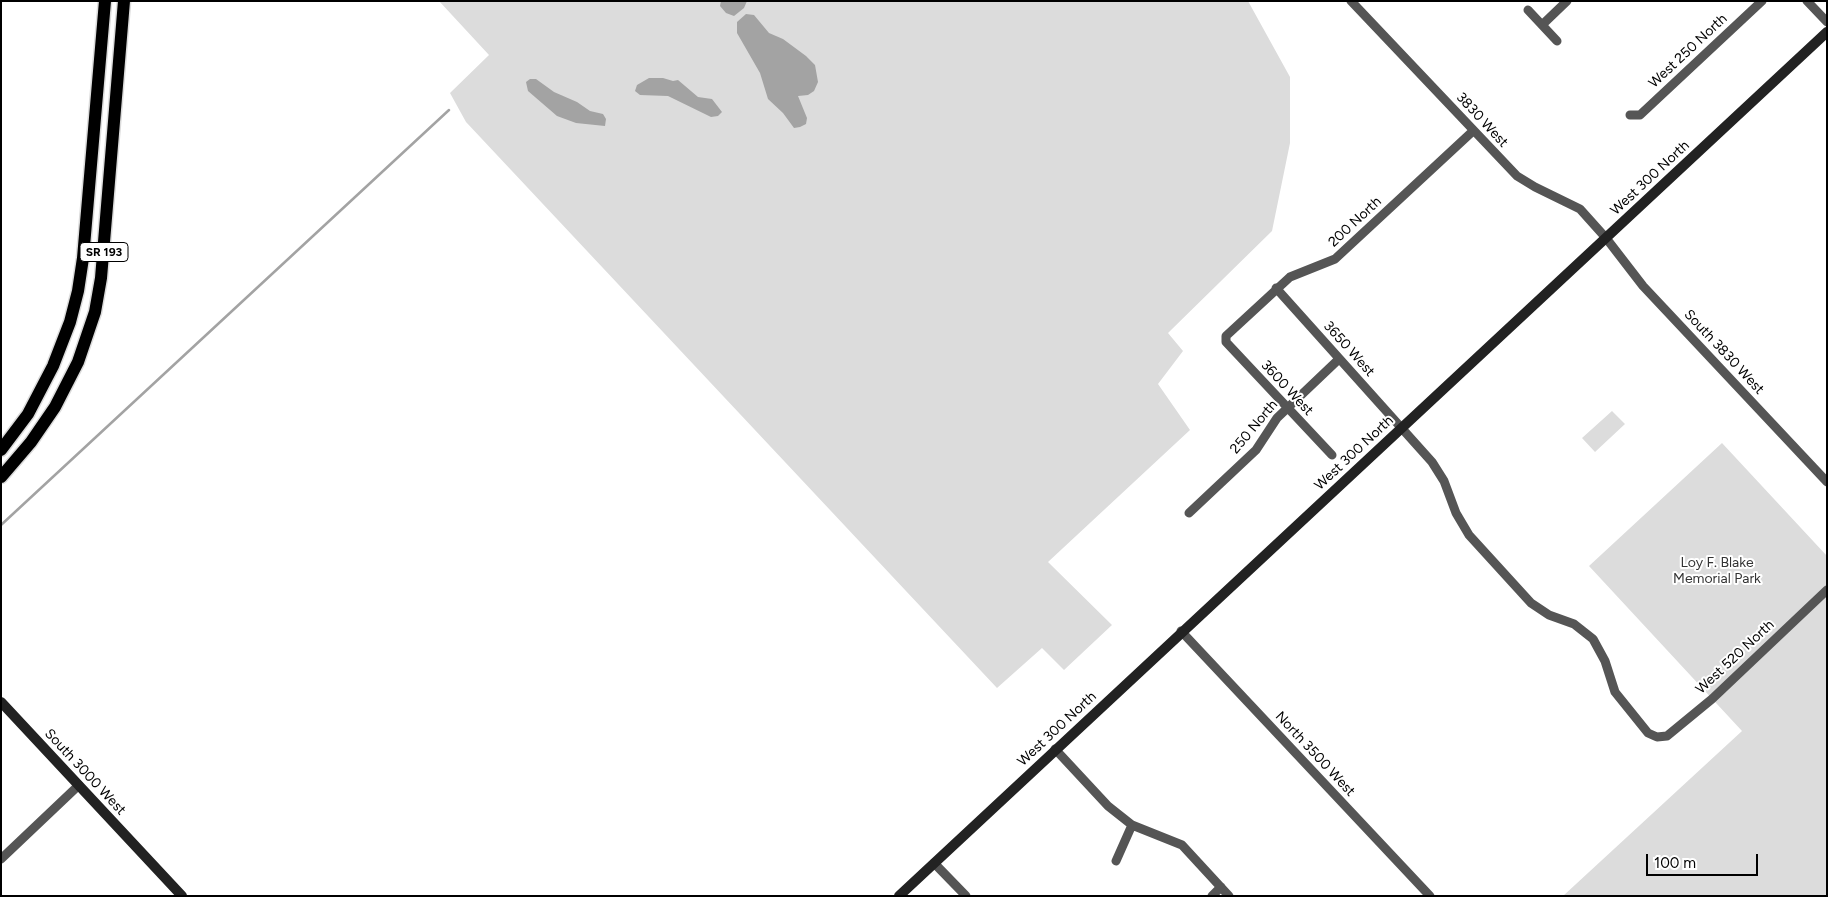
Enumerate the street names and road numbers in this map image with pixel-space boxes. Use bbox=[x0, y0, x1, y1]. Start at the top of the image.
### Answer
street label: West 250 North bbox=[1645, 10, 1731, 92]
street label: 3830 West bbox=[1452, 89, 1512, 151]
street label: West 300 North bbox=[1607, 137, 1693, 219]
street label: 200 North bbox=[1325, 193, 1385, 251]
road number: SR 193 bbox=[80, 242, 128, 262]
street label: South 3830 West bbox=[1680, 306, 1768, 398]
street label: 3650 West bbox=[1320, 318, 1378, 380]
street label: 3600 West bbox=[1257, 357, 1317, 419]
street label: 250 North bbox=[1227, 397, 1281, 457]
street label: West 300 North bbox=[1311, 412, 1397, 494]
street label: West 520 North bbox=[1692, 616, 1778, 698]
street label: West 300 North bbox=[1014, 688, 1100, 770]
street label: North 3500 West bbox=[1271, 708, 1359, 800]
street label: South 3000 West bbox=[41, 726, 129, 818]

